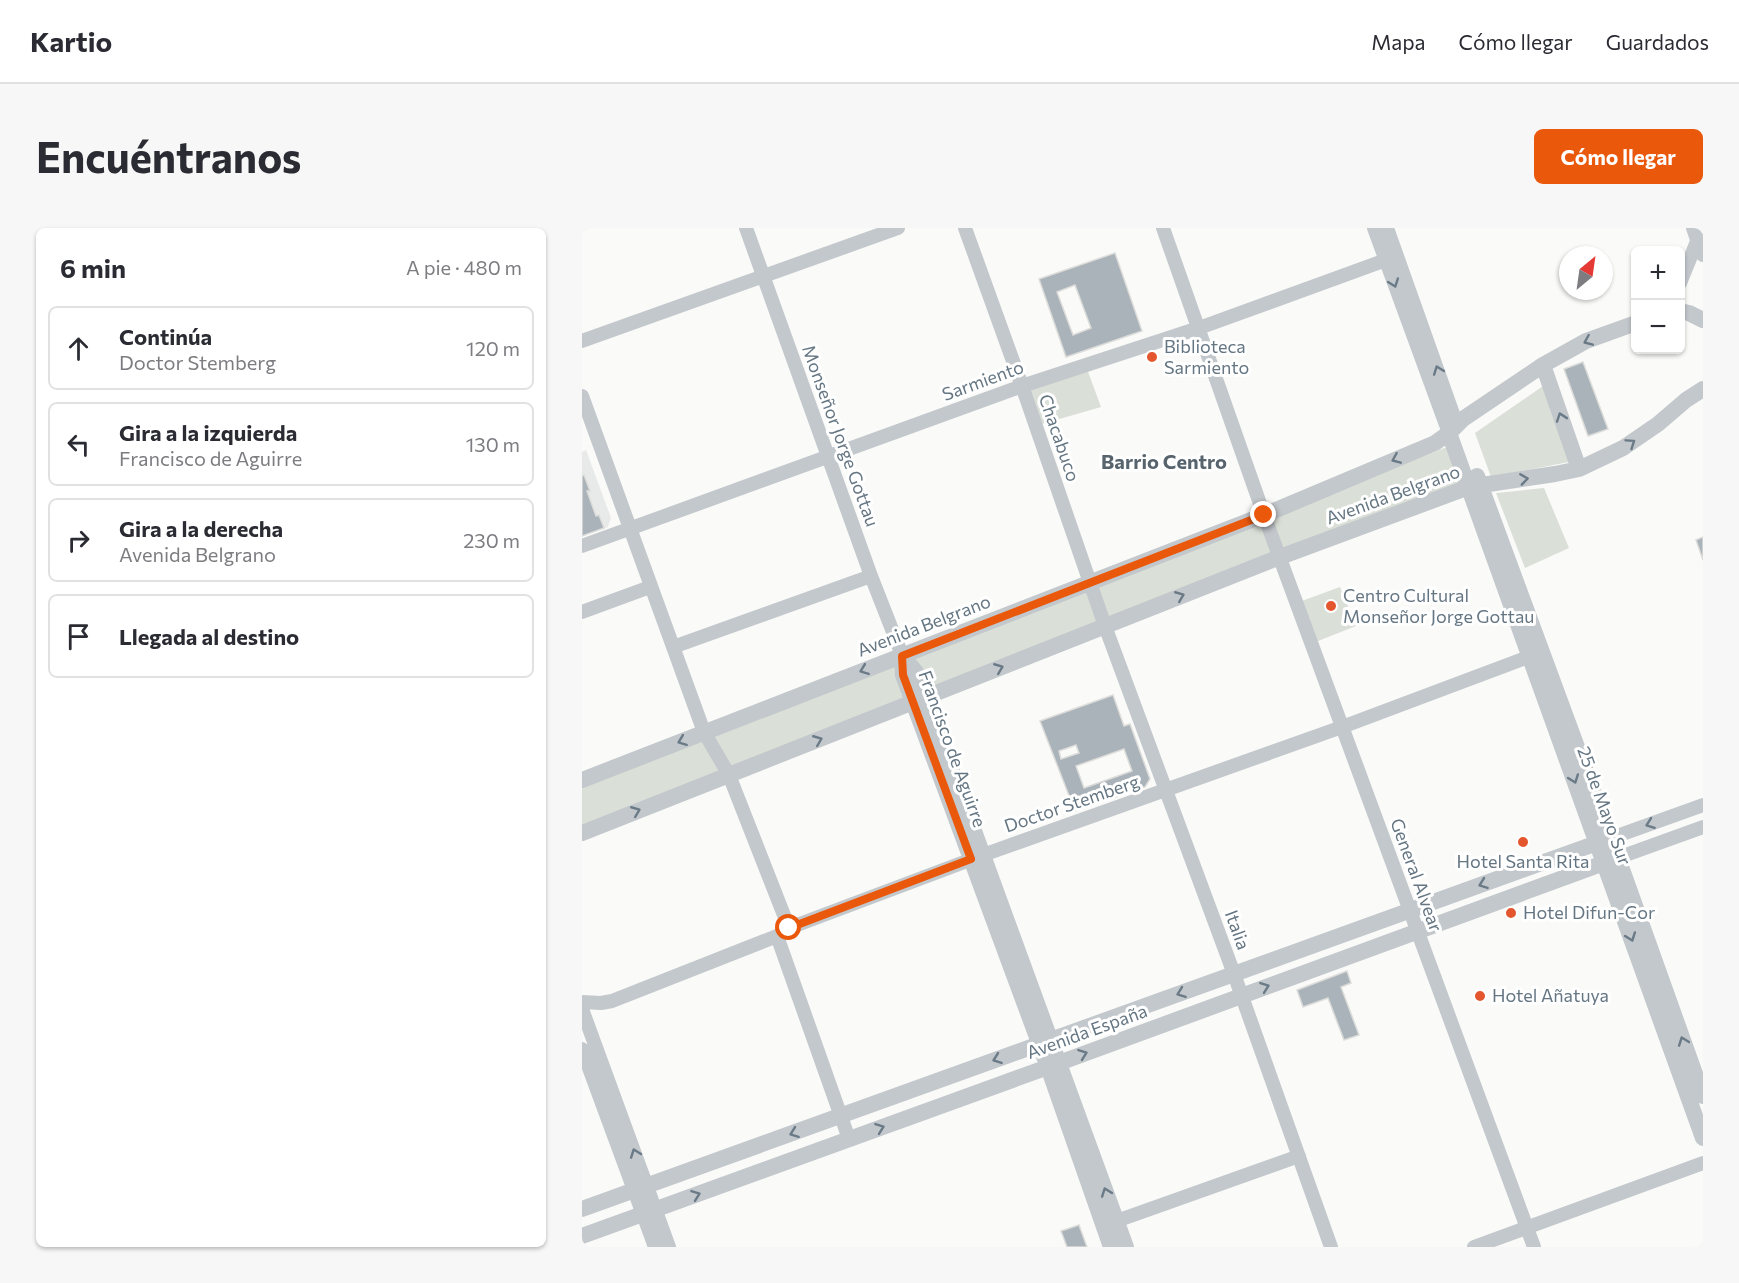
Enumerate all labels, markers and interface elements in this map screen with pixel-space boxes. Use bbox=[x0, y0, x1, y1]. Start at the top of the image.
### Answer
text: Kartio bbox=[30, 24, 112, 58]
text: Mapa bbox=[1371, 29, 1426, 54]
text: Cómo llegar bbox=[1459, 29, 1573, 54]
text: Guardados bbox=[1606, 29, 1709, 54]
button: Cómo llegar bbox=[1534, 129, 1703, 184]
text: Encuéntranos bbox=[36, 130, 301, 182]
north arrow bbox=[1559, 246, 1613, 300]
map controls bbox=[1631, 246, 1685, 354]
button: + bbox=[1631, 246, 1685, 300]
text: 6 min bbox=[60, 252, 126, 283]
text: A pie · 480 m bbox=[406, 255, 522, 279]
one-way arrow bbox=[1387, 277, 1400, 288]
button: − bbox=[1631, 300, 1685, 354]
text: Continúa bbox=[119, 323, 212, 350]
icon: ahead bbox=[62, 332, 95, 365]
one-way arrow bbox=[1583, 334, 1594, 346]
place label: Biblioteca Sarmiento bbox=[1164, 335, 1249, 378]
text: 120 m bbox=[466, 336, 520, 360]
street label: Monseñor Jorge Gottau bbox=[798, 342, 884, 529]
text: Doctor Stemberg bbox=[119, 350, 276, 374]
marker: Biblioteca Sarmiento bbox=[1145, 350, 1159, 364]
street label: Sarmiento bbox=[939, 355, 1027, 405]
one-way arrow bbox=[1432, 365, 1445, 376]
street label: Chacabuco bbox=[1035, 391, 1085, 484]
one-way arrow bbox=[1556, 412, 1568, 423]
text: Gira a la izquierda bbox=[119, 419, 297, 446]
icon: left bbox=[62, 428, 95, 461]
text: 130 m bbox=[466, 432, 520, 456]
one-way arrow bbox=[1625, 438, 1635, 450]
text: Francisco de Aguirre bbox=[119, 446, 302, 470]
district label: Barrio Centro bbox=[1101, 449, 1227, 473]
one-way arrow bbox=[1392, 452, 1403, 464]
street label: Avenida Belgrano bbox=[1323, 460, 1463, 529]
one-way arrow bbox=[1519, 473, 1529, 485]
route end bbox=[1250, 501, 1276, 527]
text: Gira a la derecha bbox=[119, 515, 283, 542]
icon: right bbox=[62, 524, 95, 557]
text: 230 m bbox=[463, 528, 520, 552]
text: Avenida Belgrano bbox=[119, 542, 276, 566]
place label: Centro Cultural Monseñor Jorge Gottau bbox=[1343, 584, 1534, 627]
street label: Avenida Belgrano bbox=[854, 589, 994, 661]
one-way arrow bbox=[1174, 591, 1185, 603]
marker: Centro Cultural Monseñor Jorge Gottau bbox=[1324, 599, 1338, 613]
icon: arrive bbox=[62, 620, 95, 653]
text: Llegada al destino bbox=[119, 623, 299, 650]
one-way arrow bbox=[859, 663, 870, 676]
one-way arrow bbox=[993, 663, 1004, 675]
street label: Francisco de Aguirre bbox=[914, 667, 991, 830]
one-way arrow bbox=[677, 734, 688, 746]
one-way arrow bbox=[812, 734, 822, 747]
street label: 25 de Mayo Sur bbox=[1573, 743, 1637, 868]
street label: Doctor Stemberg bbox=[1001, 770, 1142, 836]
one-way arrow bbox=[1567, 773, 1580, 784]
one-way arrow bbox=[631, 806, 641, 819]
street label: General Alvear bbox=[1386, 815, 1448, 934]
one-way arrow bbox=[1645, 817, 1656, 830]
marker: Hotel Santa Rita bbox=[1516, 835, 1530, 849]
place label: Hotel Santa Rita bbox=[1457, 850, 1589, 872]
one-way arrow bbox=[1478, 877, 1489, 890]
place label: Hotel Difun-Cor bbox=[1523, 901, 1655, 923]
marker: Hotel Difun-Cor bbox=[1504, 906, 1518, 920]
street label: Italia bbox=[1221, 907, 1255, 952]
route start bbox=[775, 914, 801, 940]
one-way arrow bbox=[1623, 931, 1636, 942]
one-way arrow bbox=[1260, 981, 1270, 994]
place label: Hotel Añatuya bbox=[1492, 984, 1609, 1006]
one-way arrow bbox=[1176, 985, 1186, 998]
marker: Hotel Añatuya bbox=[1473, 989, 1487, 1003]
street label: Avenida España bbox=[1023, 999, 1150, 1063]
one-way arrow bbox=[1678, 1036, 1691, 1047]
one-way arrow bbox=[1077, 1049, 1087, 1062]
one-way arrow bbox=[992, 1052, 1003, 1065]
one-way arrow bbox=[874, 1123, 884, 1136]
one-way arrow bbox=[789, 1125, 800, 1138]
one-way arrow bbox=[629, 1148, 642, 1159]
one-way arrow bbox=[1100, 1187, 1113, 1198]
one-way arrow bbox=[690, 1189, 701, 1202]

